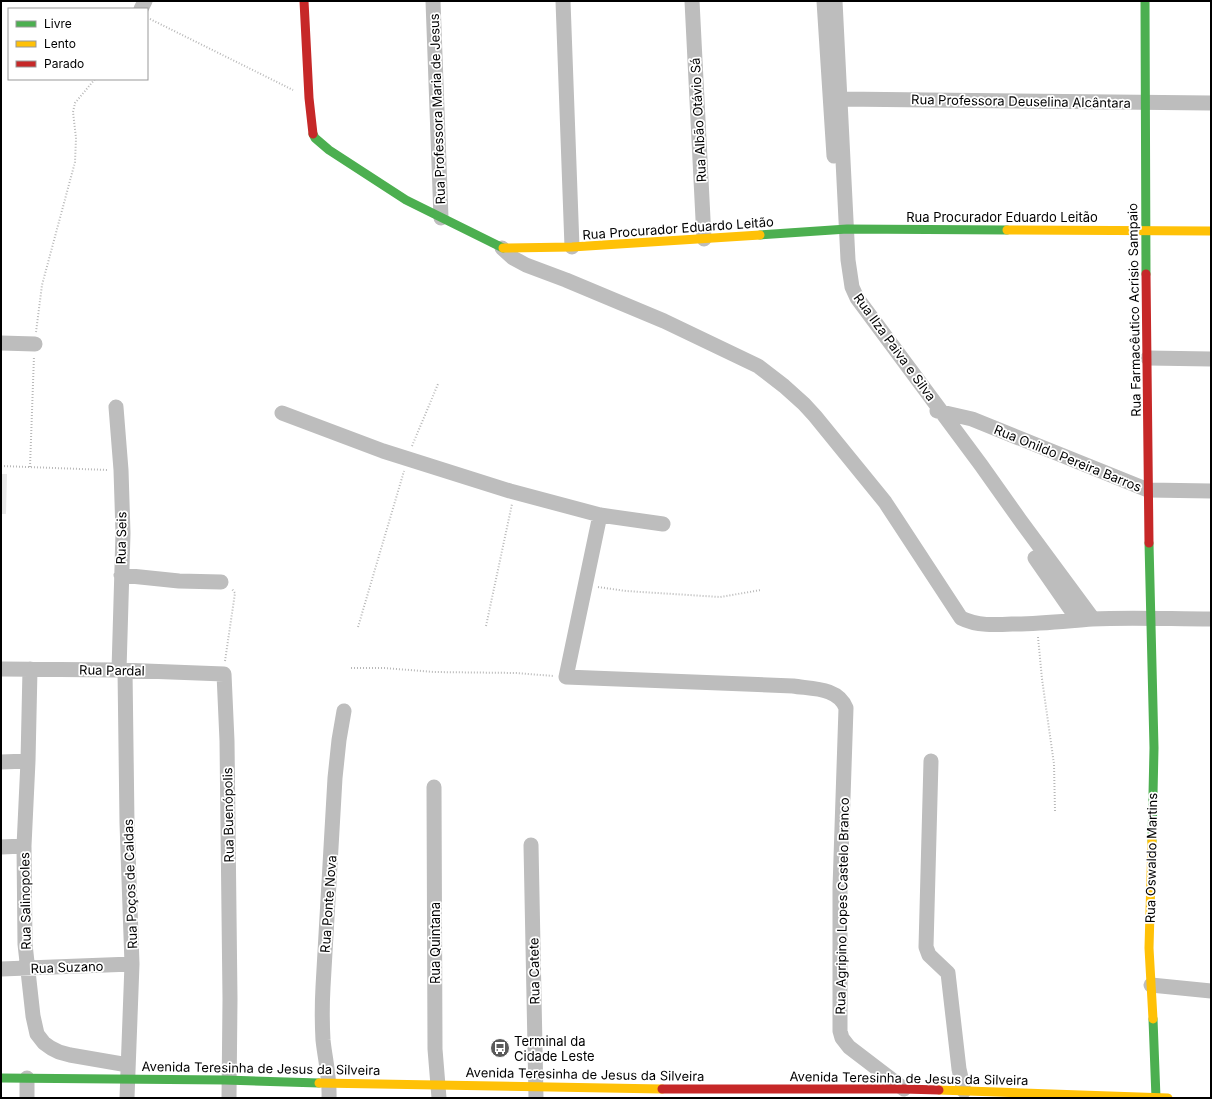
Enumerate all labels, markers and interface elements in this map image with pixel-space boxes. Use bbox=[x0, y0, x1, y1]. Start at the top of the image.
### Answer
legend bbox=[8, 8, 148, 80]
street label: Rua Professora Maria de Jesus bbox=[426, 13, 448, 205]
text: Livre bbox=[44, 16, 72, 31]
text: Lento bbox=[44, 36, 76, 51]
text: Parado bbox=[44, 56, 84, 71]
street label: Rua Albão Otávio Sá bbox=[687, 57, 709, 183]
street label: Rua Professora Deuselina Alcântara bbox=[911, 91, 1131, 111]
street label: Rua Farmacêutico Acrisio Sampaio bbox=[1124, 203, 1144, 417]
street label: Rua Procurador Eduardo Leitão bbox=[906, 209, 1098, 225]
street label: Rua Procurador Eduardo Leitão bbox=[582, 213, 774, 243]
street label: Rua Ilza Paiva e Silva bbox=[851, 290, 939, 404]
street label: Rua Onildo Pereira Barros bbox=[992, 421, 1144, 495]
street label: Rua Seis bbox=[113, 511, 129, 565]
street label: Rua Pardal bbox=[79, 661, 145, 679]
street label: Rua Buenópolis bbox=[219, 767, 237, 863]
street label: Rua Oswaldo Martins bbox=[1142, 793, 1160, 923]
street label: Rua Agripino Lopes Castelo Branco bbox=[832, 797, 852, 1015]
street label: Rua Poços de Caldas bbox=[120, 819, 140, 949]
street label: Rua Salinopoles bbox=[16, 852, 34, 950]
street label: Rua Ponte Nova bbox=[317, 855, 339, 953]
street label: Rua Quintana bbox=[427, 902, 443, 984]
street label: Rua Catete bbox=[525, 937, 543, 1005]
street label: Rua Suzano bbox=[30, 958, 104, 976]
place label: Terminal da Cidade Leste bbox=[514, 1033, 595, 1064]
bus stop icon: Terminal da Cidade Leste bbox=[489, 1037, 511, 1059]
street label: Avenida Teresinha de Jesus da Silveira bbox=[141, 1058, 381, 1078]
street label: Avenida Teresinha de Jesus da Silveira bbox=[465, 1064, 705, 1084]
street label: Avenida Teresinha de Jesus da Silveira bbox=[789, 1068, 1029, 1088]

